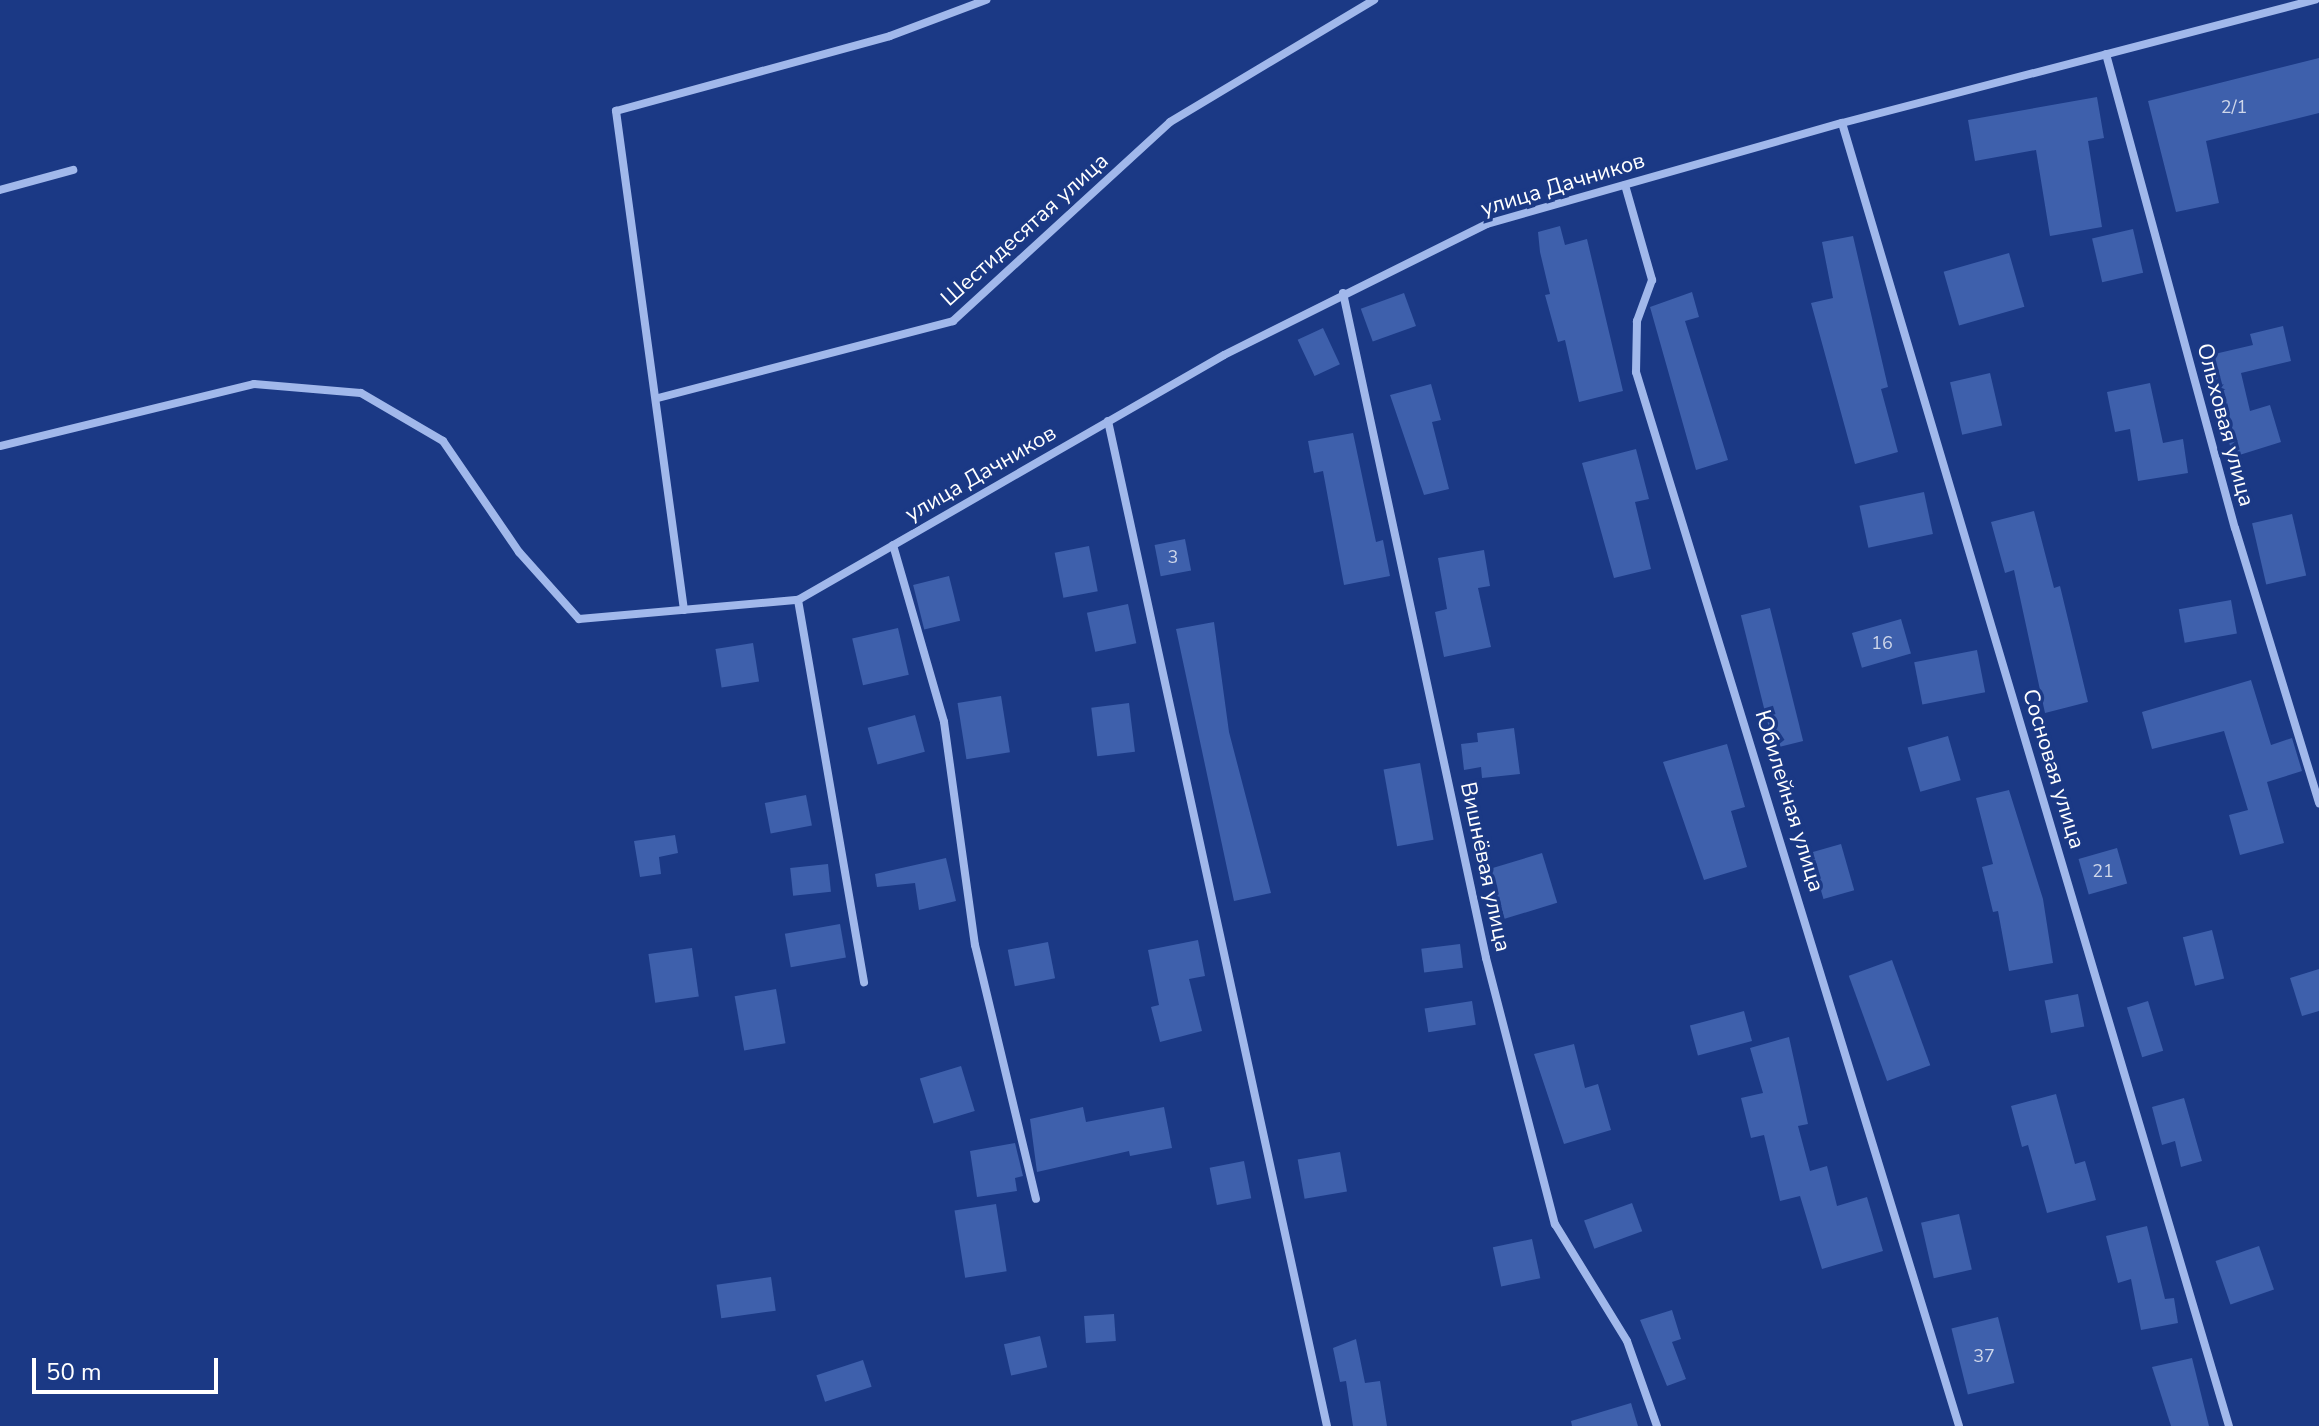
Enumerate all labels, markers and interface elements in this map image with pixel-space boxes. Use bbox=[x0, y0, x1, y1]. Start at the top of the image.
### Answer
house number: 2/1 bbox=[2221, 96, 2247, 118]
street label: Шестидесятая улица bbox=[936, 148, 1114, 312]
street label: улица Дачников bbox=[1478, 148, 1648, 222]
street label: Ольховая улица bbox=[2191, 340, 2259, 510]
street label: улица Дачников bbox=[901, 420, 1061, 528]
house number: 3 bbox=[1168, 546, 1178, 568]
house number: 16 bbox=[1871, 632, 1893, 654]
street label: Сосновая улица bbox=[2016, 686, 2090, 852]
street label: Юбилейная улица bbox=[1749, 707, 1829, 895]
street label: Вишнёвая улица bbox=[1454, 780, 1516, 954]
house number: 21 bbox=[2092, 860, 2114, 882]
scale bar bbox=[36, 1342, 222, 1392]
house number: 37 bbox=[1973, 1345, 1995, 1367]
text: 50 m bbox=[46, 1356, 102, 1388]

